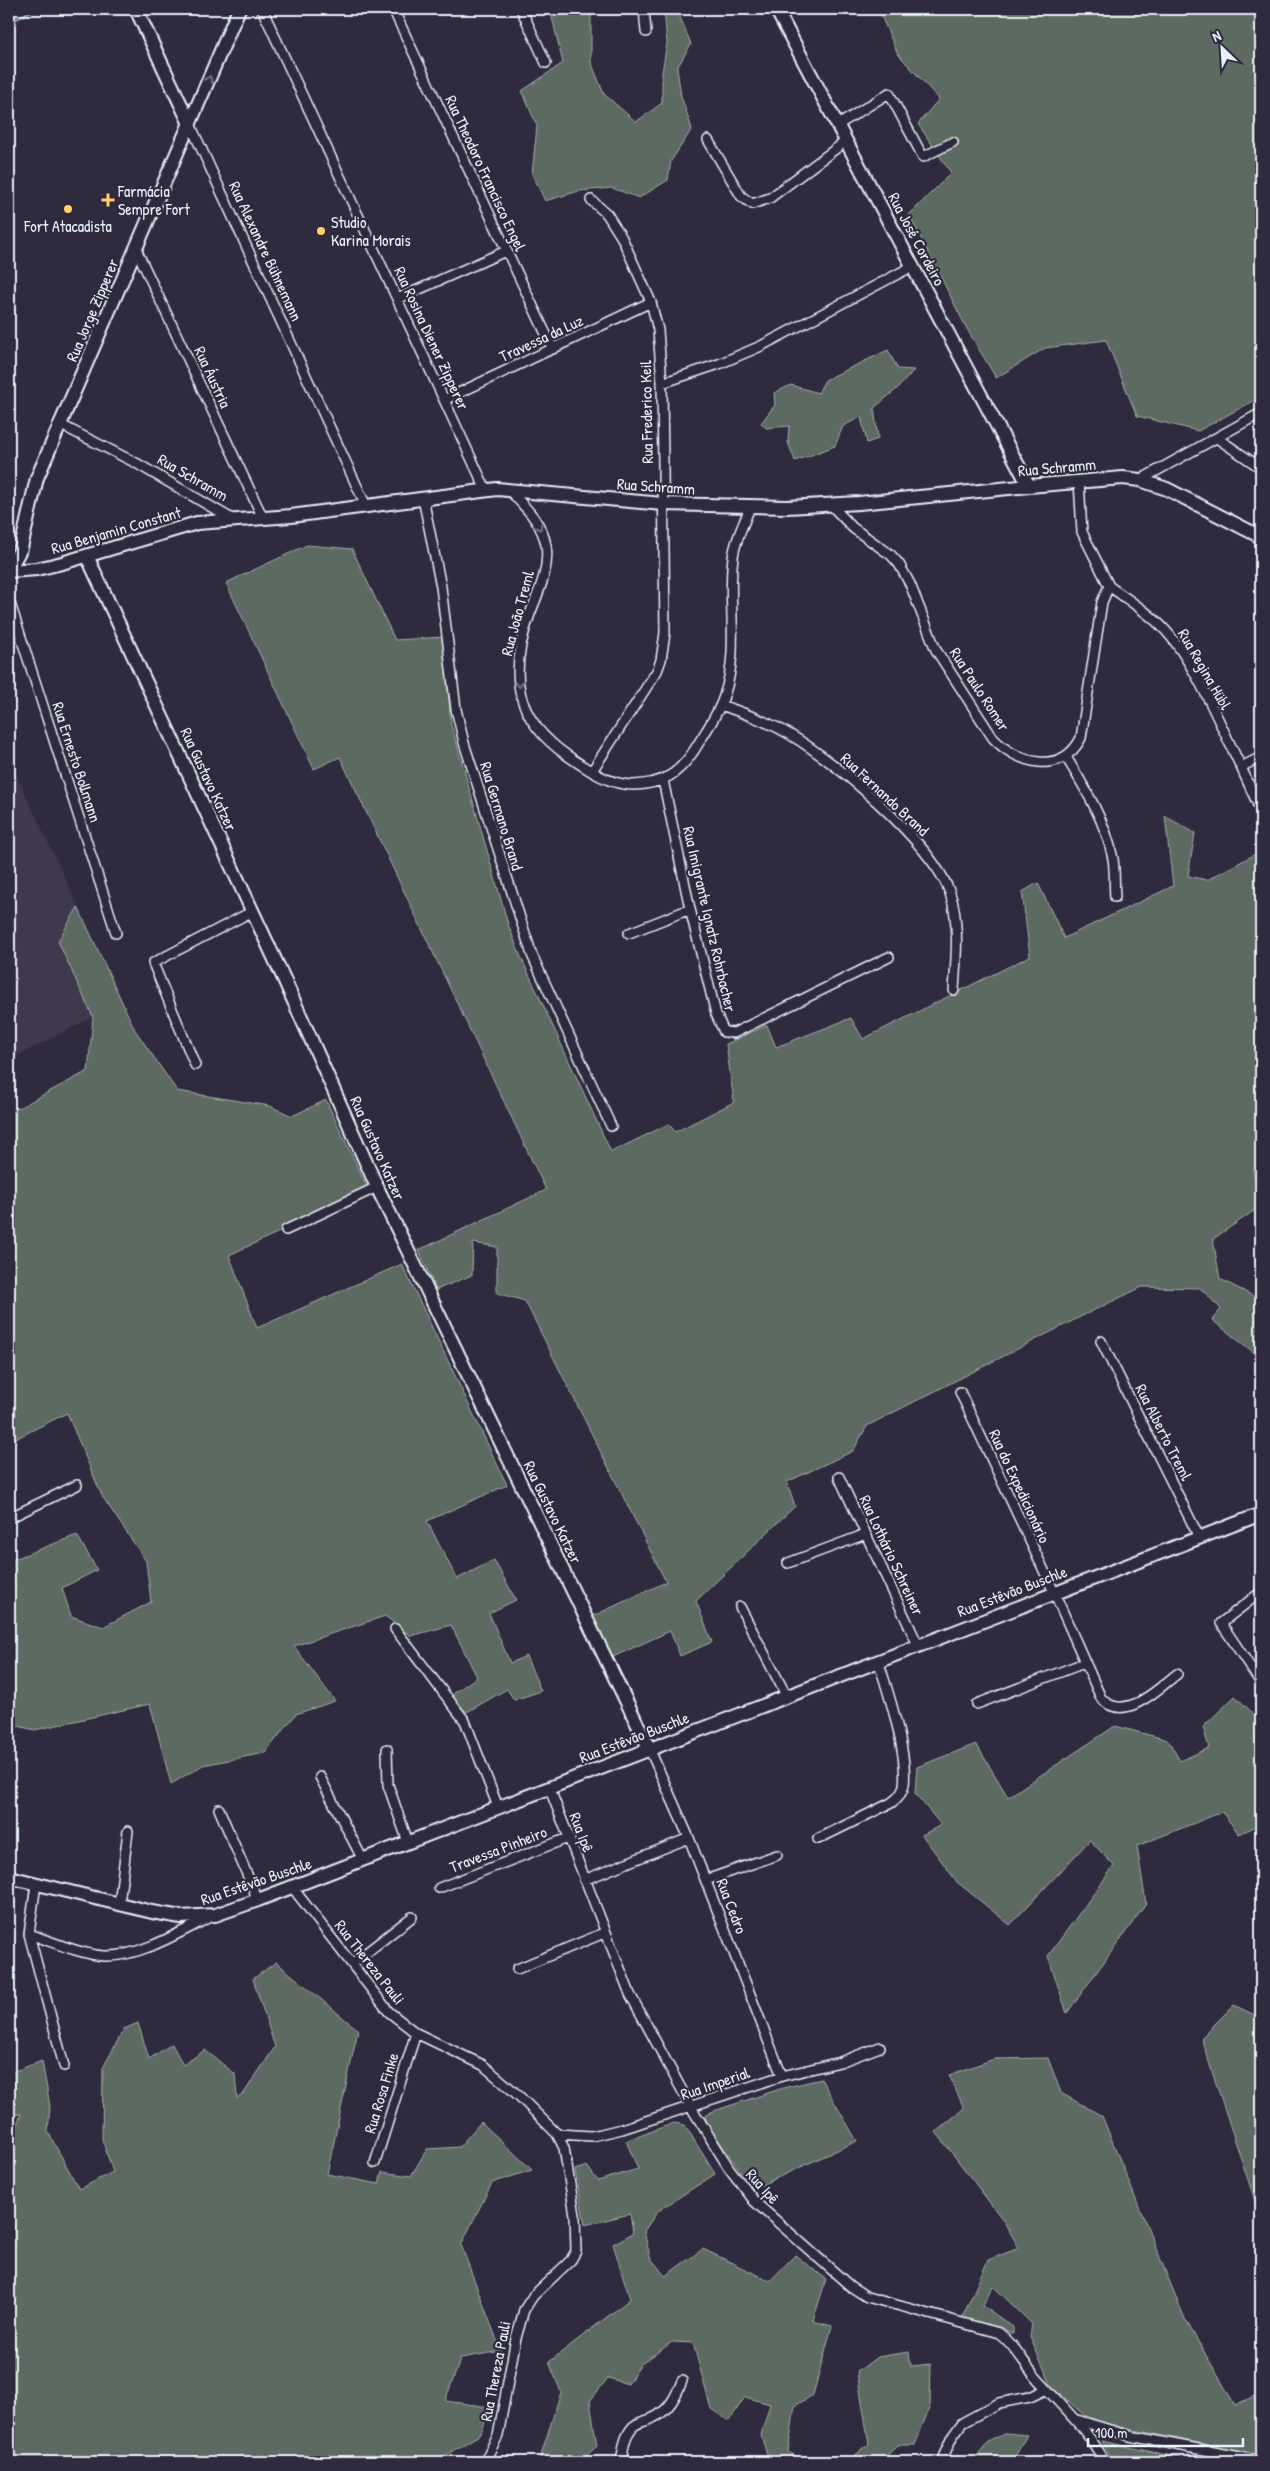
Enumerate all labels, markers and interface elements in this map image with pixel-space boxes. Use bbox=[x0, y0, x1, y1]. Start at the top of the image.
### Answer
north arrow bbox=[1198, 22, 1248, 72]
text: N bbox=[1209, 25, 1224, 46]
one-way arrow bbox=[202, 75, 213, 84]
street label: Rua Theodoro Francisco Engel bbox=[440, 91, 532, 255]
street label: Rua Alexandre Bühnemann bbox=[224, 178, 308, 324]
place label: Farmácia Sempre Fort bbox=[117, 180, 190, 220]
street label: Rua José Cordeiro bbox=[883, 189, 951, 290]
marker: Farmácia Sempre Fort bbox=[102, 194, 114, 206]
marker: Fort Atacadista bbox=[62, 203, 74, 215]
place label: Studio Karina Morais bbox=[331, 211, 411, 251]
place label: Fort Atacadista bbox=[23, 215, 112, 237]
marker: Studio Karina Morais bbox=[315, 225, 327, 237]
street label: Rua Jorge Zipperer bbox=[60, 255, 124, 365]
street label: Rua Rosina Diener Zipperer bbox=[389, 263, 475, 413]
street label: Travessa da Luz bbox=[495, 309, 587, 367]
street label: Rua Áustria bbox=[189, 343, 237, 411]
street label: Rua Frederico Keil bbox=[634, 359, 658, 464]
street label: Rua Schramm bbox=[154, 448, 232, 506]
street label: Rua Schramm bbox=[1017, 453, 1097, 481]
street label: Rua Schramm bbox=[616, 472, 696, 500]
street label: Rua Benjamin Constant bbox=[49, 501, 184, 559]
one-way arrow bbox=[533, 522, 543, 531]
street label: Rua João Treml bbox=[495, 567, 539, 658]
street label: Rua Regina Hübl bbox=[1173, 625, 1237, 714]
street label: Rua Paulo Romer bbox=[945, 643, 1015, 735]
one-way arrow bbox=[513, 681, 524, 689]
street label: Rua Ernesto Bollmann bbox=[47, 699, 107, 825]
street label: Rua Gustavo Katzer bbox=[175, 724, 243, 834]
street label: Rua Fernando Brand bbox=[836, 747, 934, 841]
street label: Rua Germano Brand bbox=[475, 759, 529, 873]
street label: Rua Imigrante Ignatz Rohrbacher bbox=[678, 824, 742, 1014]
street label: Rua Gustavo Katzer bbox=[345, 1093, 411, 1203]
street label: Rua Alberto Treml bbox=[1130, 1380, 1198, 1485]
street label: Rua do Expedicionário bbox=[984, 1426, 1056, 1547]
street label: Rua Gustavo Katzer bbox=[519, 1457, 587, 1567]
street label: Rua Lothário Schreiner bbox=[854, 1491, 930, 1619]
street label: Rua Estêvão Buschle bbox=[954, 1560, 1071, 1622]
street label: Rua Estêvão Buschle bbox=[576, 1706, 693, 1768]
street label: Rua Ipê bbox=[564, 1809, 600, 1855]
street label: Travessa Pinheiro bbox=[446, 1820, 550, 1878]
street label: Rua Estêvão Buschle bbox=[198, 1852, 315, 1910]
street label: Rua Cedro bbox=[711, 1875, 753, 1937]
street label: Rua Thereza Pauli bbox=[330, 1915, 410, 2009]
street label: Rua Rosa Finke bbox=[358, 2049, 404, 2136]
street label: Rua Imperial bbox=[677, 2061, 753, 2105]
street label: Rua Ipê bbox=[741, 2164, 785, 2209]
street label: Rua Thereza Pauli bbox=[474, 2319, 516, 2423]
scale bar bbox=[1088, 2416, 1242, 2448]
text: 100 m bbox=[1095, 2422, 1128, 2443]

